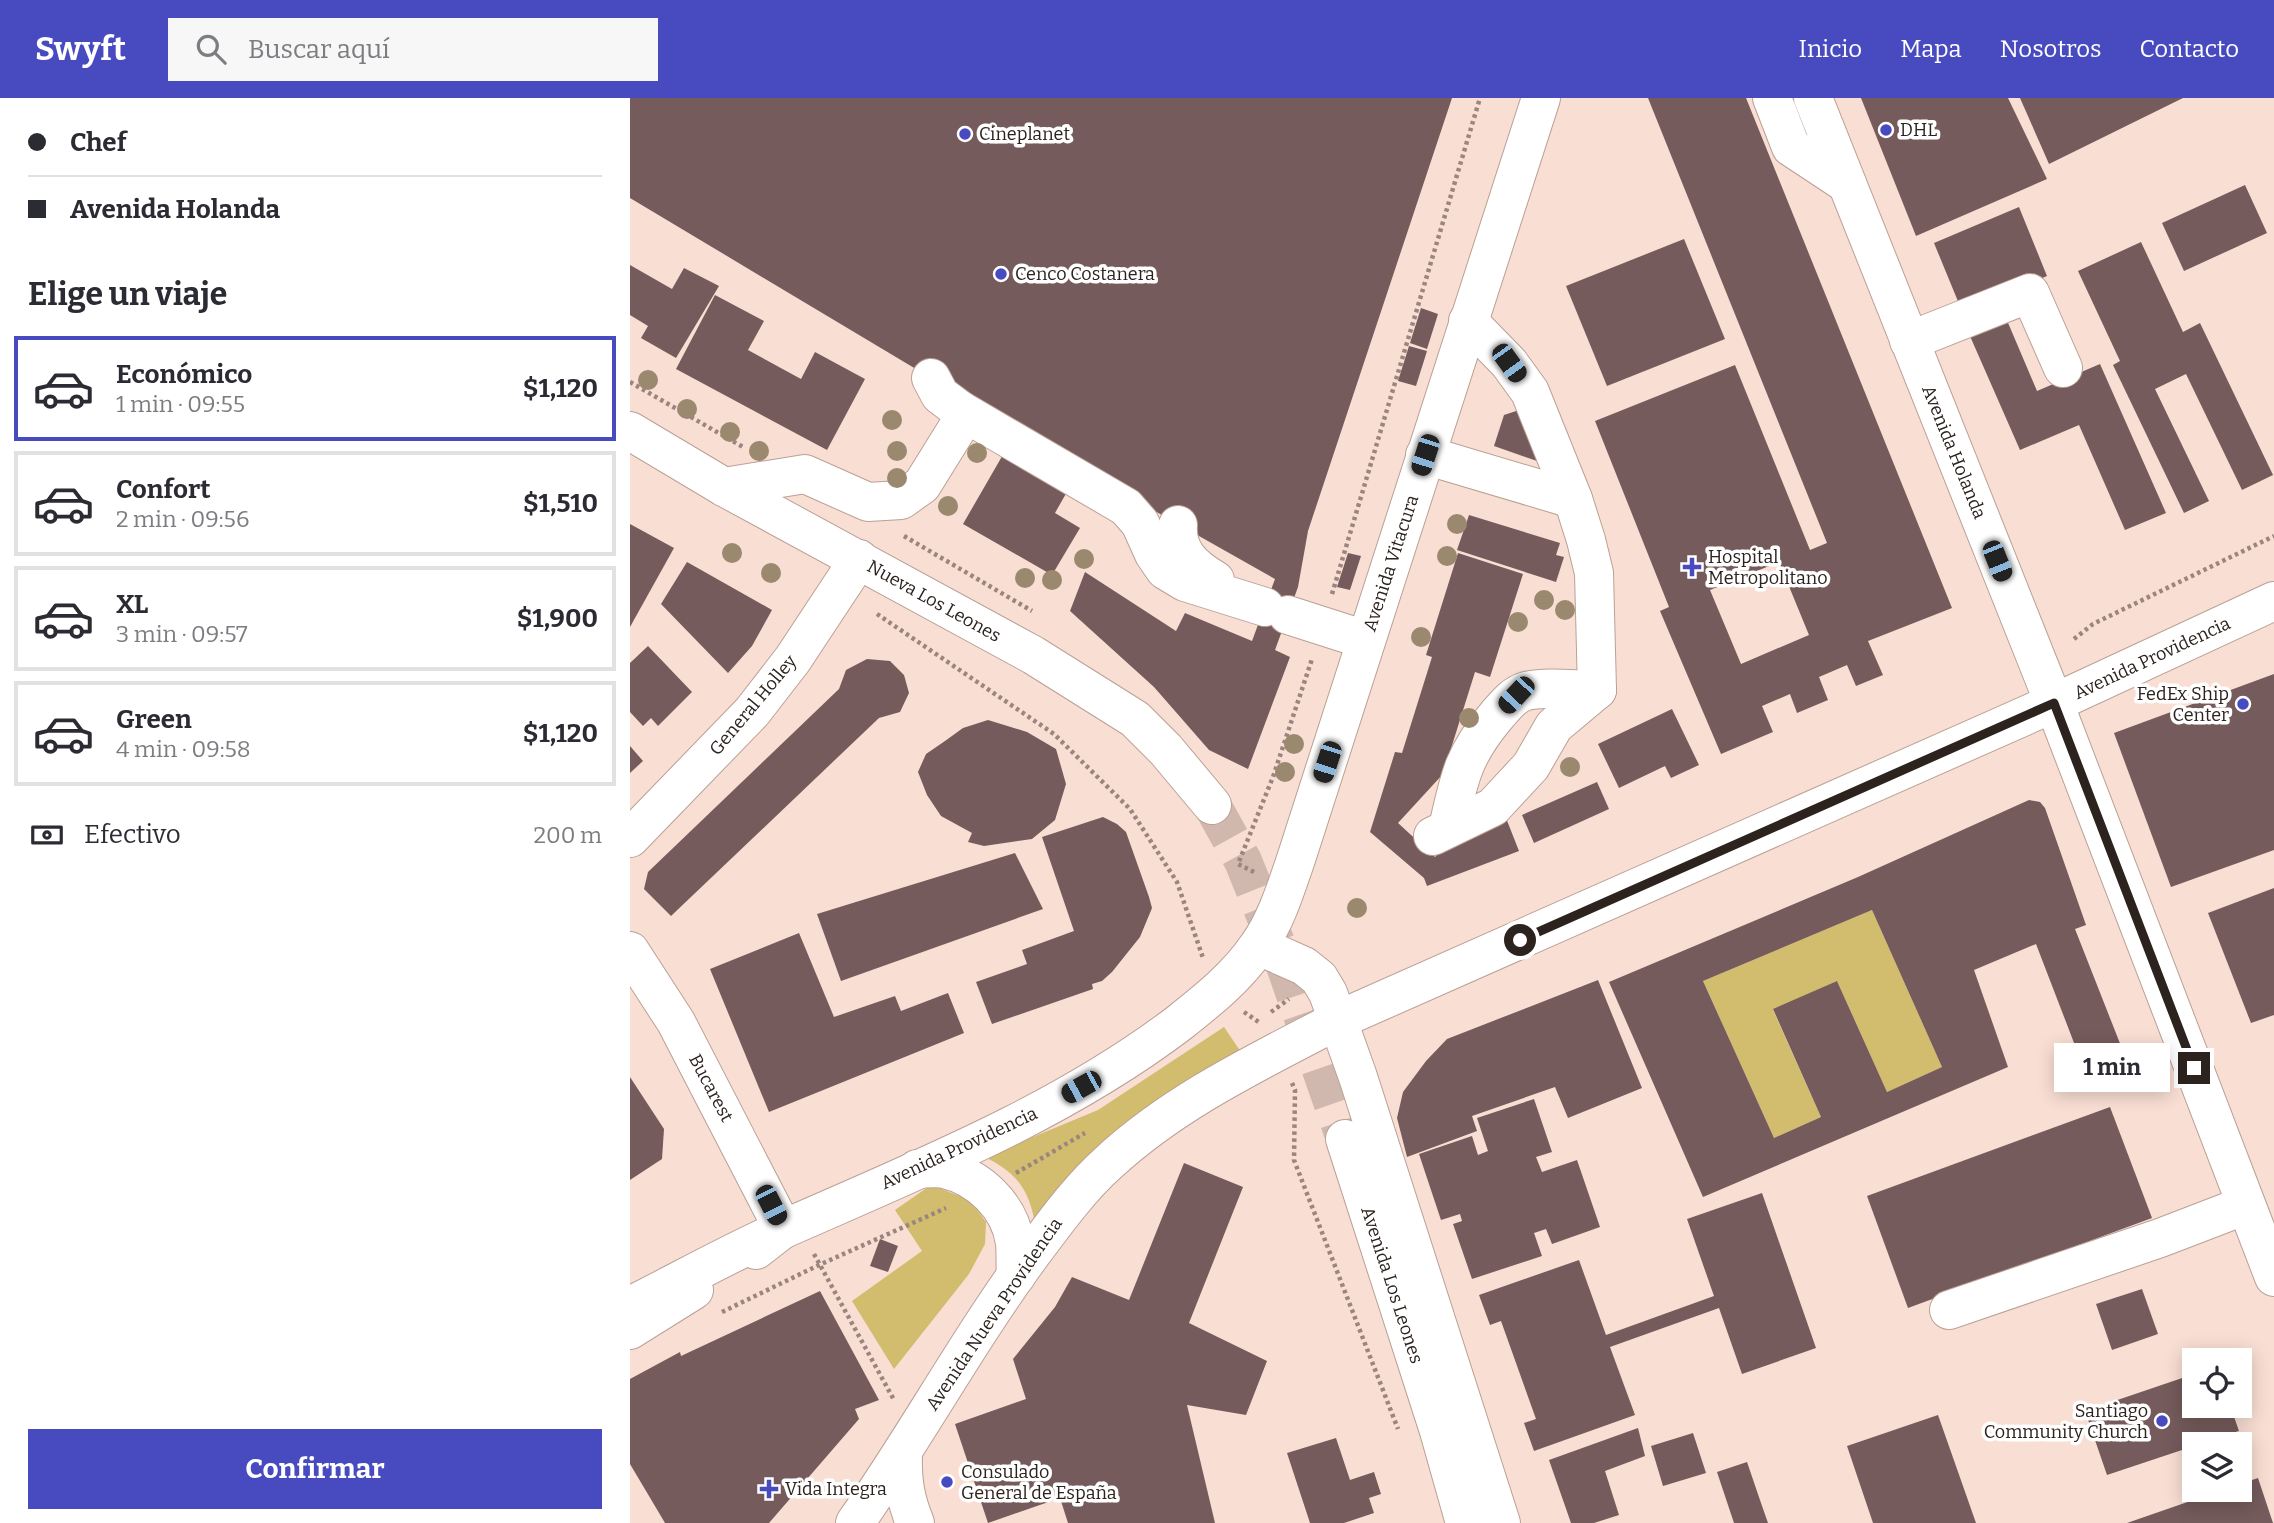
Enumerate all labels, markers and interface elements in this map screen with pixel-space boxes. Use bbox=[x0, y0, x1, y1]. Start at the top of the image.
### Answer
search box bbox=[168, 18, 658, 81]
text: Swyft bbox=[35, 29, 126, 69]
icon: search bbox=[192, 30, 230, 68]
text: Buscar aquí bbox=[248, 34, 390, 65]
text: Inicio bbox=[1798, 35, 1862, 63]
text: Mapa bbox=[1900, 35, 1962, 63]
text: Nosotros bbox=[2000, 35, 2101, 63]
text: Contacto bbox=[2139, 35, 2239, 63]
place label: DHL bbox=[1900, 119, 1937, 141]
marker: DHL bbox=[1878, 122, 1894, 138]
place label: Cineplanet bbox=[979, 123, 1070, 145]
marker: Cineplanet bbox=[957, 126, 973, 142]
text: Chef bbox=[70, 127, 126, 158]
text: Avenida Holanda bbox=[70, 194, 280, 225]
place label: Cenco Costanera bbox=[1015, 263, 1155, 285]
marker: Cenco Costanera bbox=[993, 266, 1009, 282]
text: Elige un viaje bbox=[28, 275, 227, 313]
car bbox=[1489, 340, 1530, 386]
icon: car bbox=[32, 357, 95, 420]
text: Económico bbox=[116, 359, 252, 390]
text: $1,120 bbox=[523, 373, 598, 404]
street label: Avenida Holanda bbox=[1917, 382, 1991, 522]
text: 1 min · 09:55 bbox=[116, 390, 245, 418]
car bbox=[1409, 432, 1442, 478]
icon: car bbox=[32, 472, 95, 535]
text: Confort bbox=[116, 474, 211, 505]
text: $1,510 bbox=[523, 488, 598, 519]
street label: Avenida Vitacura bbox=[1359, 492, 1423, 634]
text: 2 min · 09:56 bbox=[116, 505, 249, 533]
car bbox=[1980, 538, 2015, 584]
place label: Hospital Metropolitano bbox=[1708, 546, 1828, 589]
street label: Nueva Los Leones bbox=[863, 555, 1005, 647]
marker: Hospital Metropolitano bbox=[1682, 557, 1702, 577]
icon: car bbox=[32, 587, 95, 650]
text: XL bbox=[116, 589, 148, 620]
text: $1,900 bbox=[517, 603, 598, 634]
street label: Avenida Providencia bbox=[2070, 612, 2234, 704]
text: 3 min · 09:57 bbox=[116, 620, 248, 648]
street label: General Holley bbox=[705, 650, 802, 760]
car bbox=[1494, 672, 1539, 718]
place label: FedEx Ship Center bbox=[2137, 683, 2229, 726]
marker: FedEx Ship Center bbox=[2235, 696, 2251, 712]
icon: car bbox=[32, 702, 95, 765]
text: Green bbox=[116, 704, 192, 735]
text: $1,120 bbox=[523, 718, 598, 749]
text: 4 min · 09:58 bbox=[116, 735, 251, 763]
car bbox=[1311, 739, 1344, 785]
icon: cash bbox=[28, 816, 66, 854]
text: Efectivo bbox=[84, 819, 181, 850]
text: 200 m bbox=[533, 821, 602, 849]
route start bbox=[1504, 924, 1536, 956]
callout: 1 min bbox=[2054, 1044, 2170, 1093]
street label: Bucarest bbox=[684, 1050, 738, 1126]
route end bbox=[2178, 1052, 2210, 1084]
text: 1 min bbox=[2083, 1053, 2141, 1081]
car bbox=[1058, 1068, 1105, 1106]
street label: Avenida Providencia bbox=[877, 1102, 1041, 1194]
car bbox=[753, 1182, 790, 1228]
street label: Avenida Los Leones bbox=[1356, 1204, 1428, 1366]
street label: Avenida Nueva Providencia bbox=[921, 1213, 1067, 1415]
map controls bbox=[2182, 1348, 2252, 1502]
button: locate bbox=[2182, 1348, 2252, 1418]
place label: Santiago Community Church bbox=[1984, 1400, 2148, 1443]
marker: Santiago Community Church bbox=[2154, 1413, 2170, 1429]
button: Confirmar bbox=[28, 1429, 602, 1509]
button: layers bbox=[2182, 1432, 2252, 1502]
place label: Consulado General de España bbox=[961, 1461, 1117, 1504]
marker: Consulado General de España bbox=[939, 1474, 955, 1490]
place label: Vida Integra bbox=[785, 1478, 887, 1500]
marker: Vida Integra bbox=[759, 1479, 779, 1499]

